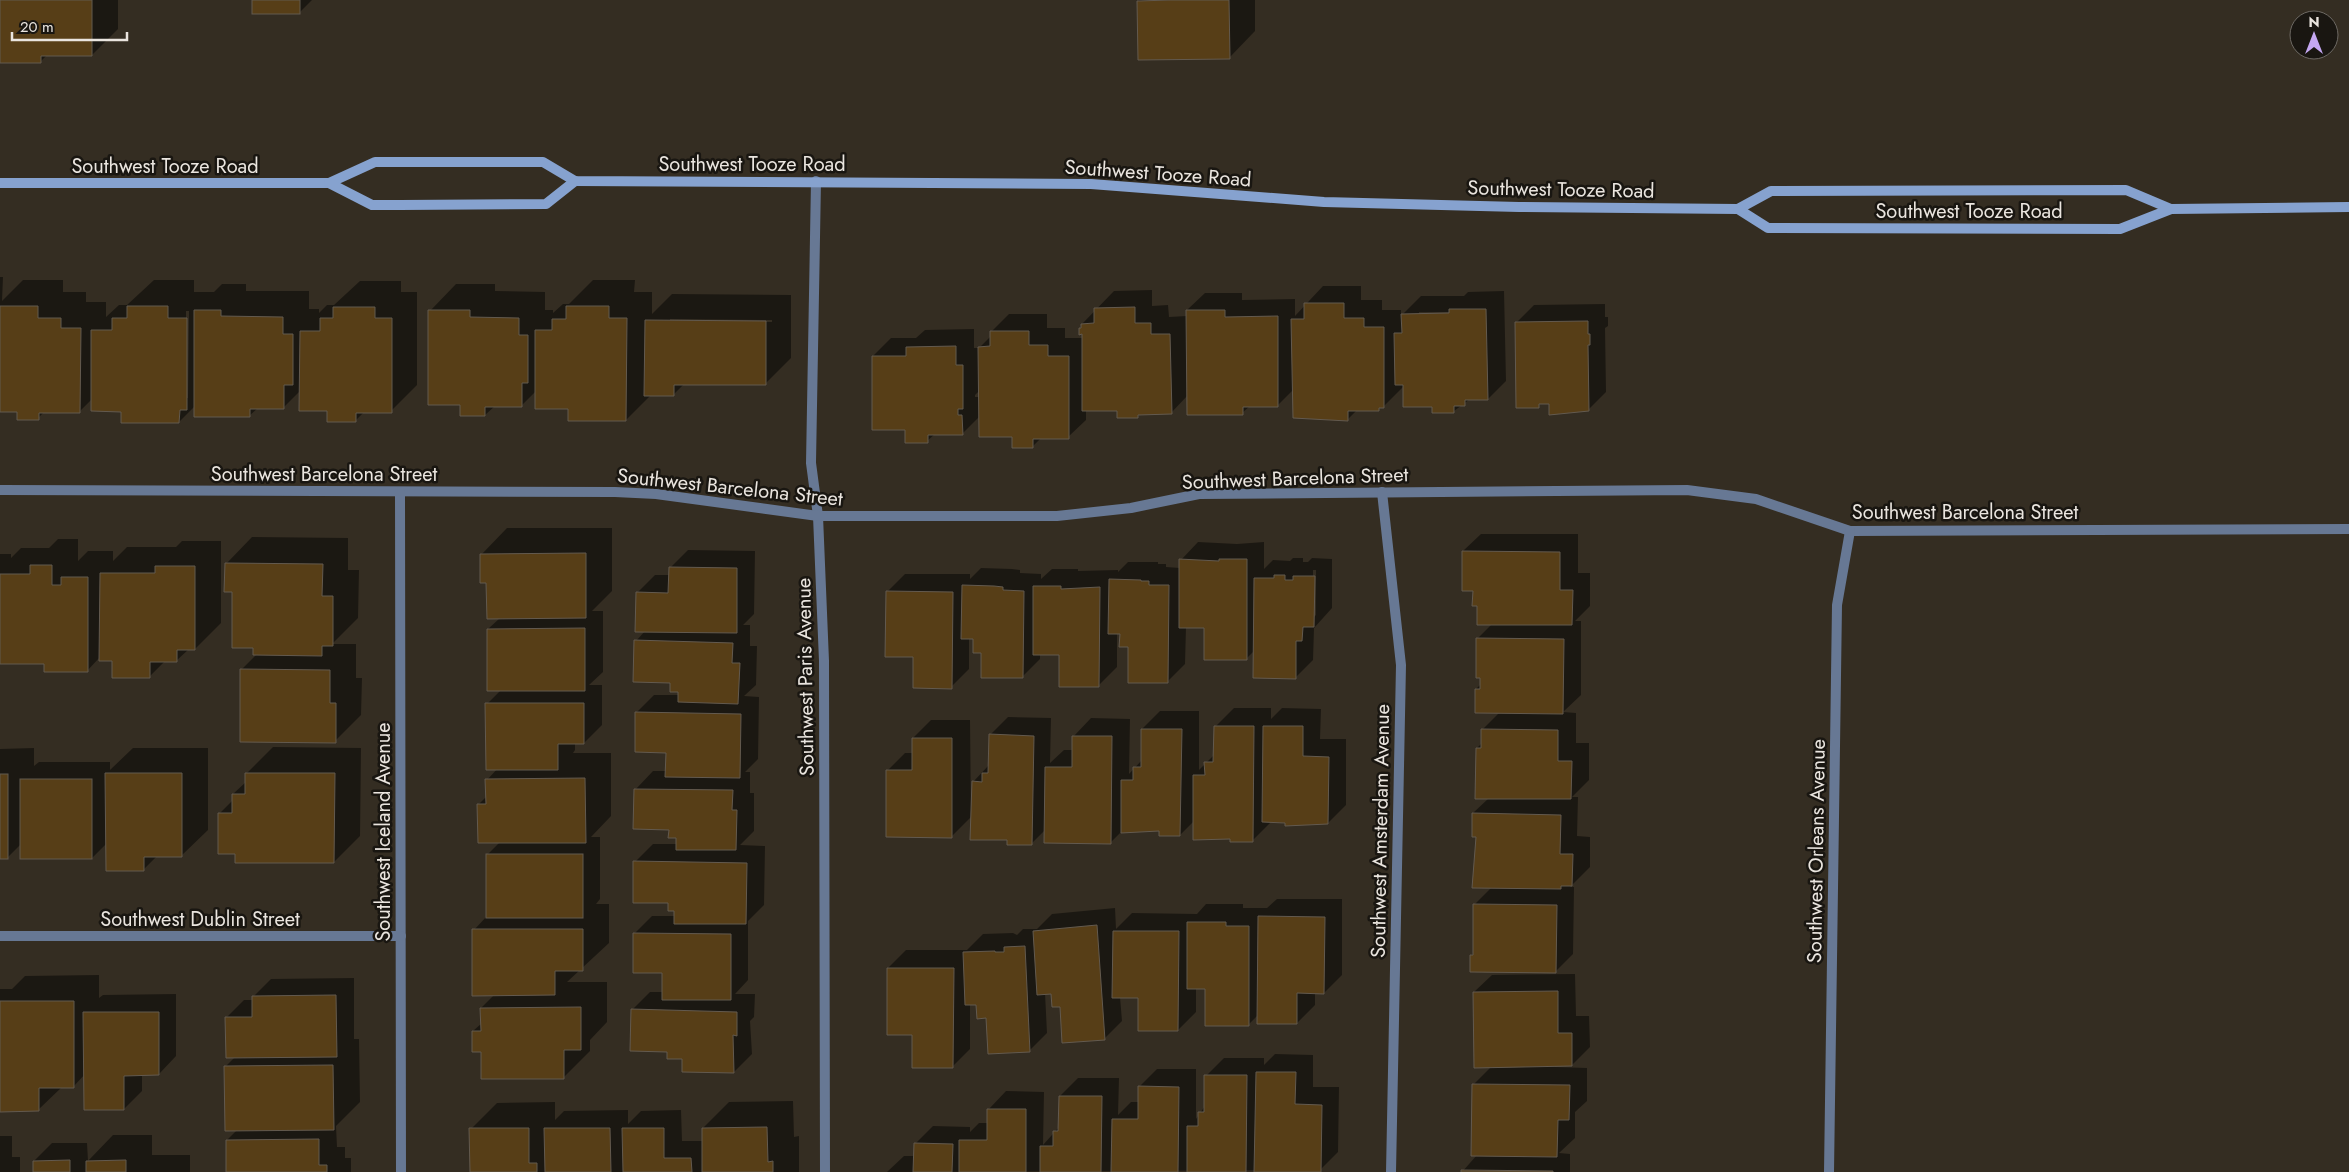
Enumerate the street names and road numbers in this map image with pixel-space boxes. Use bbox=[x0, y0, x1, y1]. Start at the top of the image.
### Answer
street label: Southwest Tooze Road bbox=[658, 150, 846, 179]
street label: Southwest Tooze Road bbox=[71, 152, 259, 181]
street label: Southwest Tooze Road bbox=[1064, 153, 1252, 194]
street label: Southwest Tooze Road bbox=[1467, 173, 1655, 206]
street label: Southwest Tooze Road bbox=[1875, 197, 2063, 226]
street label: Southwest Barcelona Street bbox=[211, 460, 437, 489]
street label: Southwest Barcelona Street bbox=[1181, 460, 1409, 497]
street label: Southwest Barcelona Street bbox=[616, 461, 844, 514]
street label: Southwest Barcelona Street bbox=[1852, 498, 2078, 527]
street label: Southwest Paris Avenue bbox=[789, 578, 822, 776]
street label: Southwest Amsterdam Avenue bbox=[1364, 704, 1397, 958]
street label: Southwest Iceland Avenue bbox=[369, 722, 398, 942]
street label: Southwest Orleans Avenue bbox=[1800, 739, 1833, 963]
street label: Southwest Dublin Street bbox=[100, 905, 300, 934]

